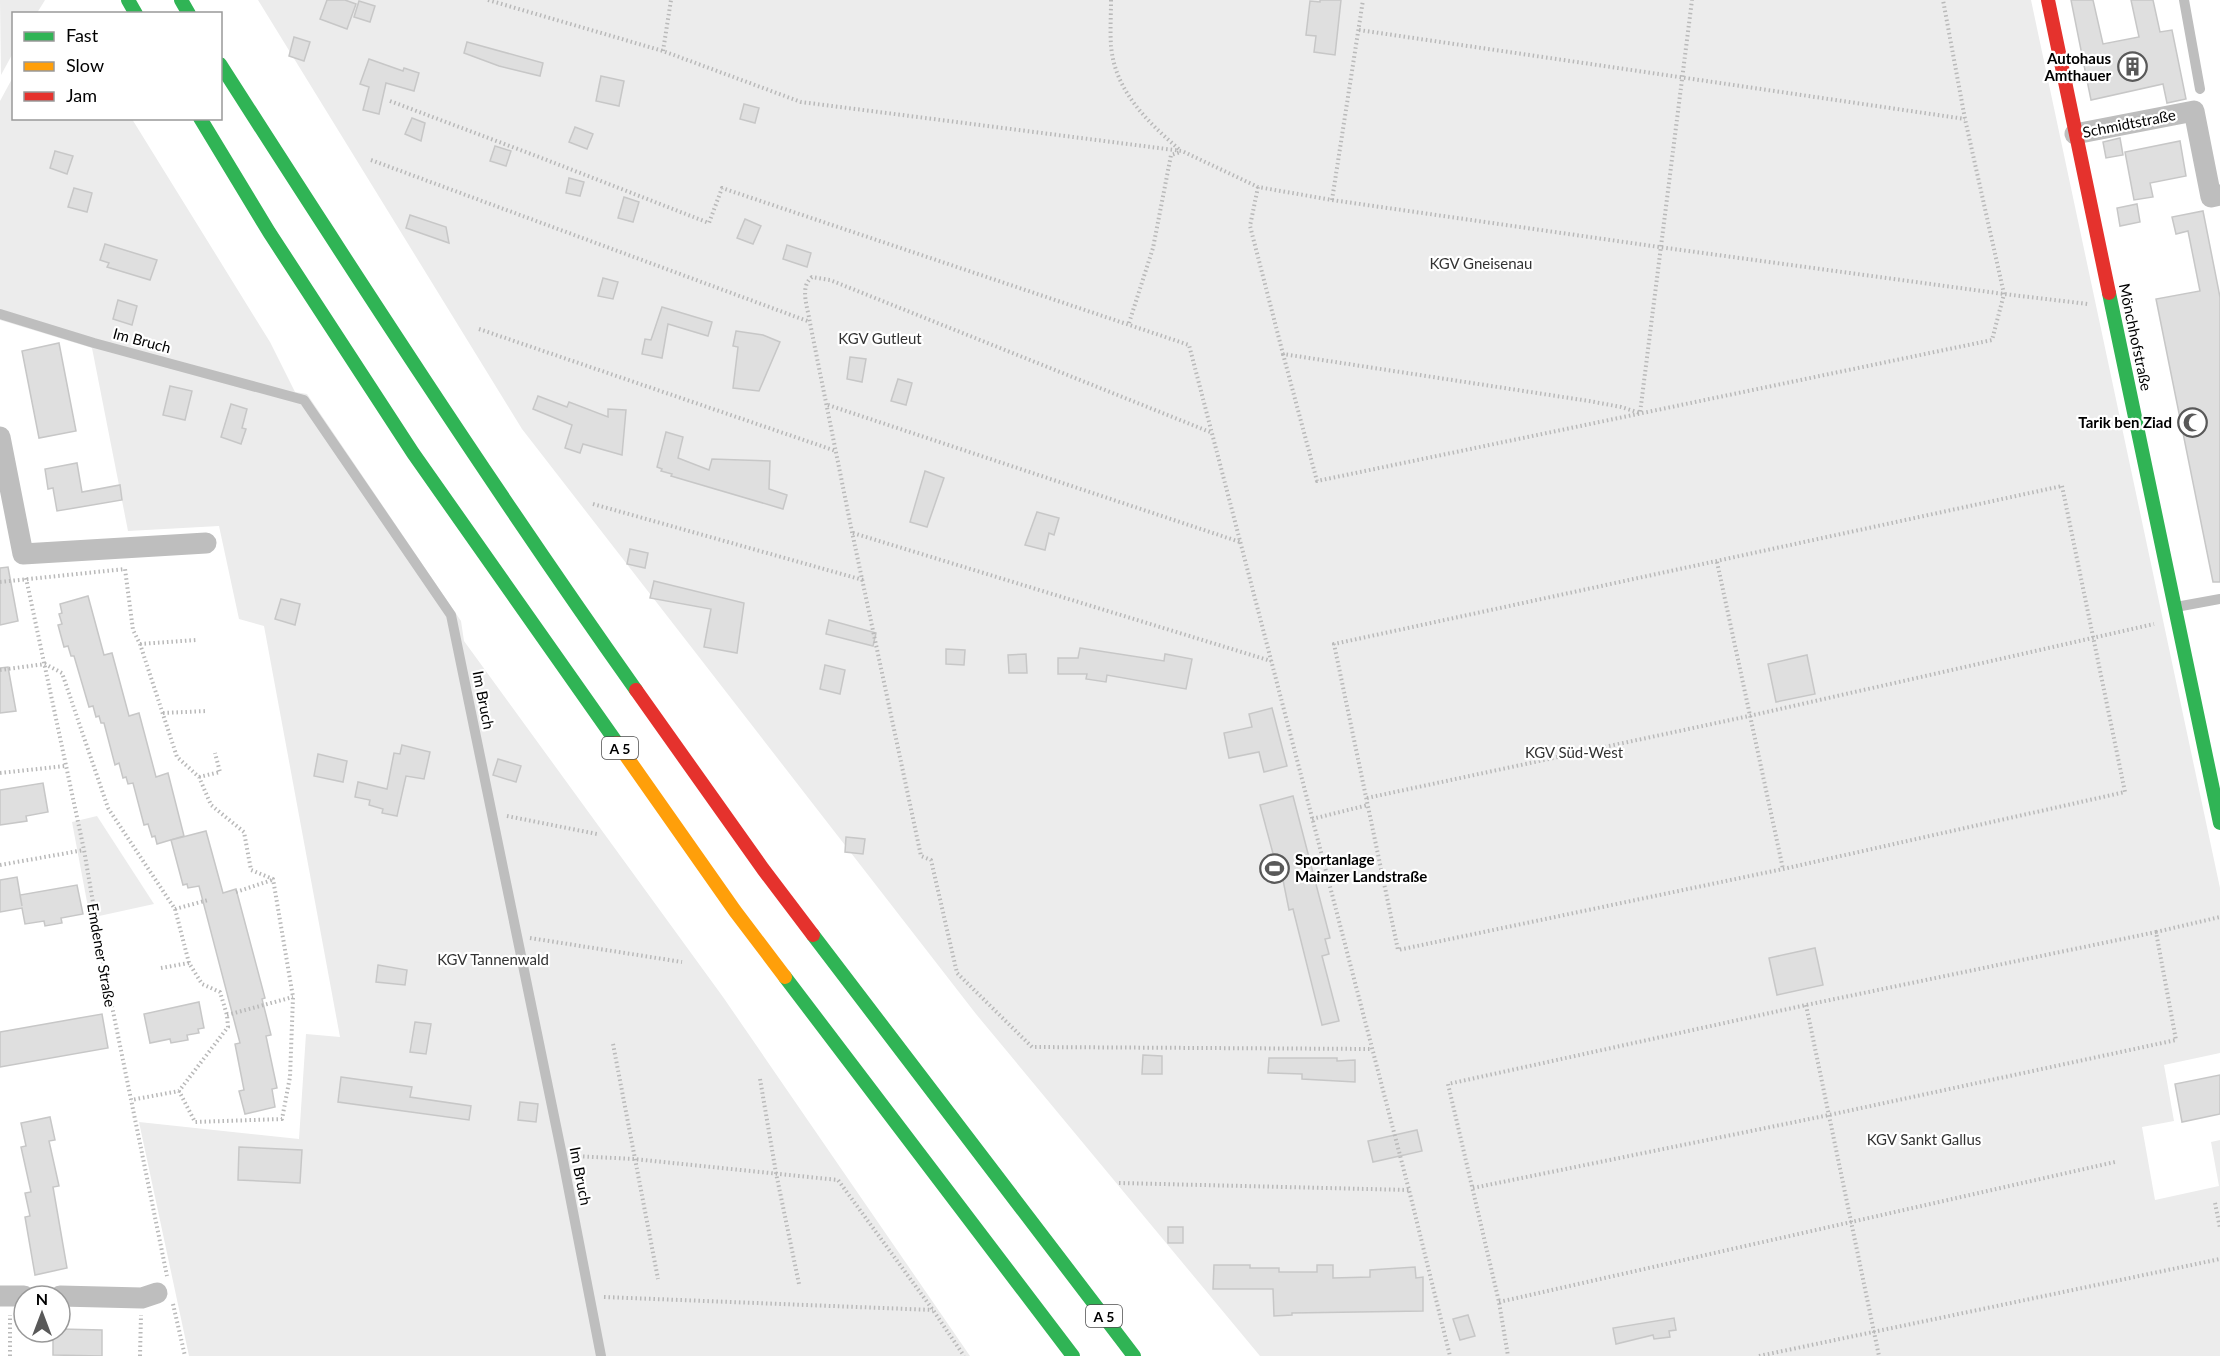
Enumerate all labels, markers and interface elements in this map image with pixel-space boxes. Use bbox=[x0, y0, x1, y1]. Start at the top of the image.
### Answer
legend bbox=[12, 12, 222, 120]
text: Fast bbox=[66, 24, 99, 46]
place label: Autohaus Amthauer bbox=[2043, 49, 2111, 84]
building icon: Autohaus Amthauer bbox=[2116, 51, 2148, 83]
text: Slow bbox=[66, 54, 104, 76]
text: Jam bbox=[66, 84, 97, 106]
street label: Schmidtstraße bbox=[2081, 105, 2177, 141]
park label: KGV Gneisenau bbox=[1430, 254, 1532, 272]
street label: Mönchhofstraße bbox=[2116, 282, 2156, 392]
street label: Im Bruch bbox=[111, 324, 173, 356]
park label: KGV Gutleut bbox=[838, 329, 922, 347]
mosque icon: Tarik ben Ziad bbox=[2177, 406, 2209, 438]
place label: Tarik ben Ziad bbox=[2078, 413, 2172, 431]
street label: Im Bruch bbox=[470, 669, 498, 731]
road number: A 5 bbox=[602, 737, 638, 759]
park label: KGV Süd-West bbox=[1525, 743, 1624, 761]
place label: Sportanlage Mainzer Landstraße bbox=[1295, 850, 1427, 885]
sports icon: Sportanlage Mainzer Landstraße bbox=[1258, 852, 1290, 884]
street label: Emdener Straße bbox=[84, 902, 120, 1008]
park label: KGV Tannenwald bbox=[437, 950, 549, 968]
park label: KGV Sankt Gallus bbox=[1867, 1130, 1981, 1148]
street label: Im Bruch bbox=[567, 1145, 595, 1207]
north arrow bbox=[12, 1284, 72, 1344]
text: N bbox=[36, 1289, 48, 1308]
road number: A 5 bbox=[1086, 1305, 1122, 1327]

